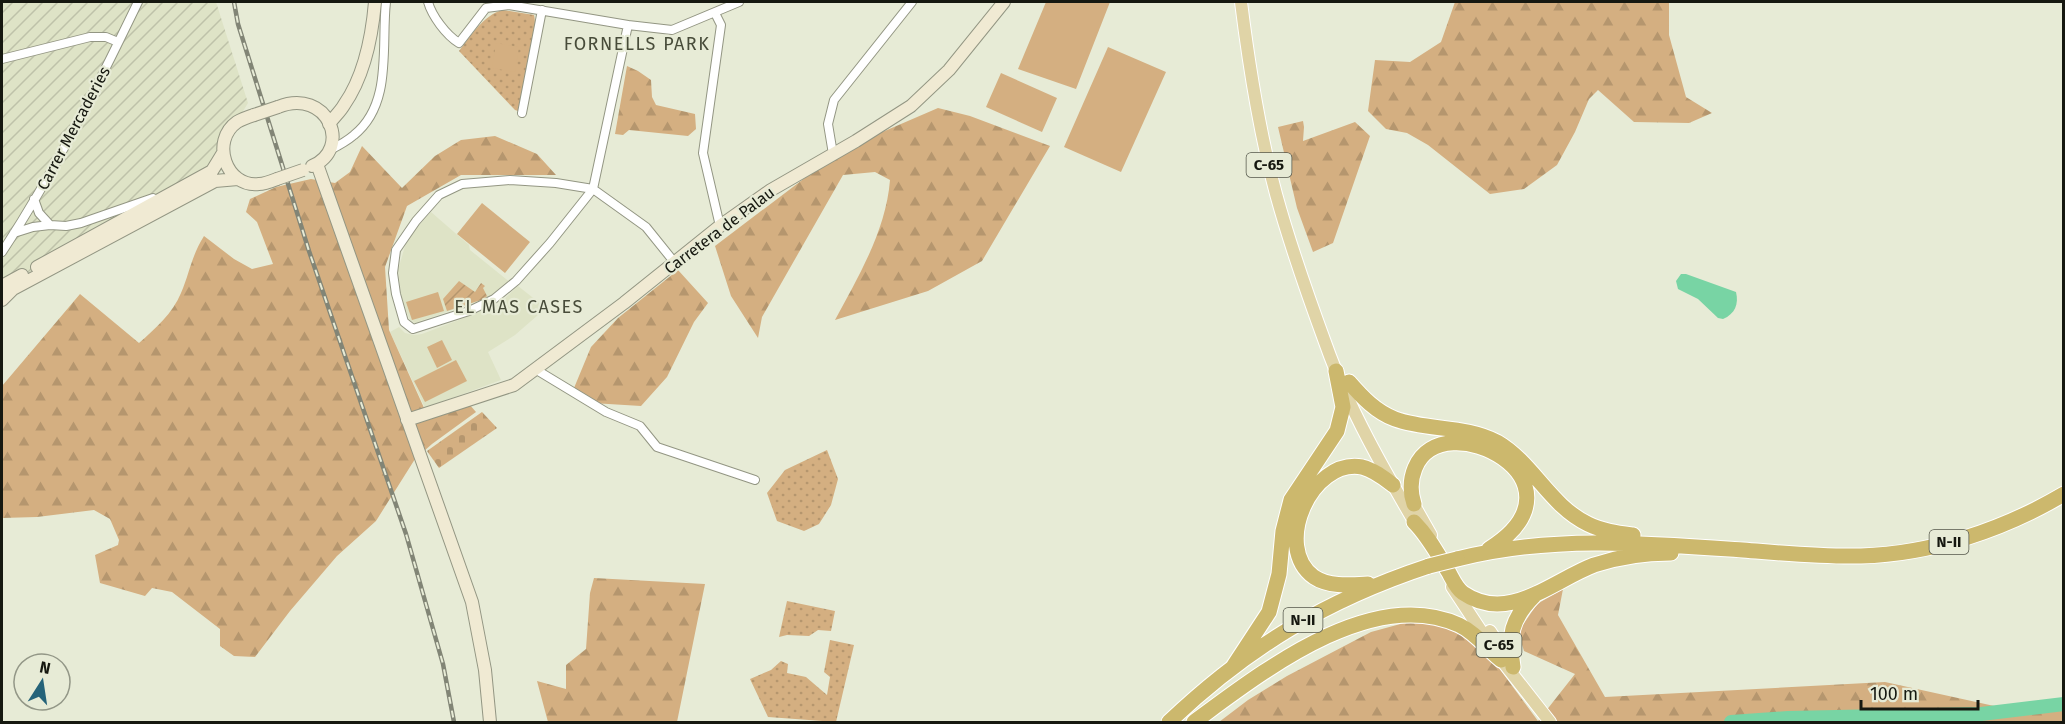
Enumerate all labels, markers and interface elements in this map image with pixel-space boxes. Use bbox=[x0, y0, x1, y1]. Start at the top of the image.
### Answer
district label: FORNELLS PARK bbox=[564, 33, 710, 55]
street label: Carrer Mercaderies bbox=[33, 63, 114, 193]
road number: C-65 bbox=[1246, 153, 1292, 177]
street label: Carretera de Palau bbox=[660, 183, 778, 278]
district label: EL MAS CASES bbox=[454, 296, 584, 318]
road number: N-II bbox=[1930, 530, 1968, 554]
road number: N-II bbox=[1284, 608, 1322, 632]
road number: C-65 bbox=[1476, 633, 1522, 657]
north arrow bbox=[12, 652, 72, 712]
text: N bbox=[38, 657, 52, 678]
scale bar bbox=[1861, 673, 1978, 711]
text: 100 m bbox=[1870, 683, 1918, 705]

